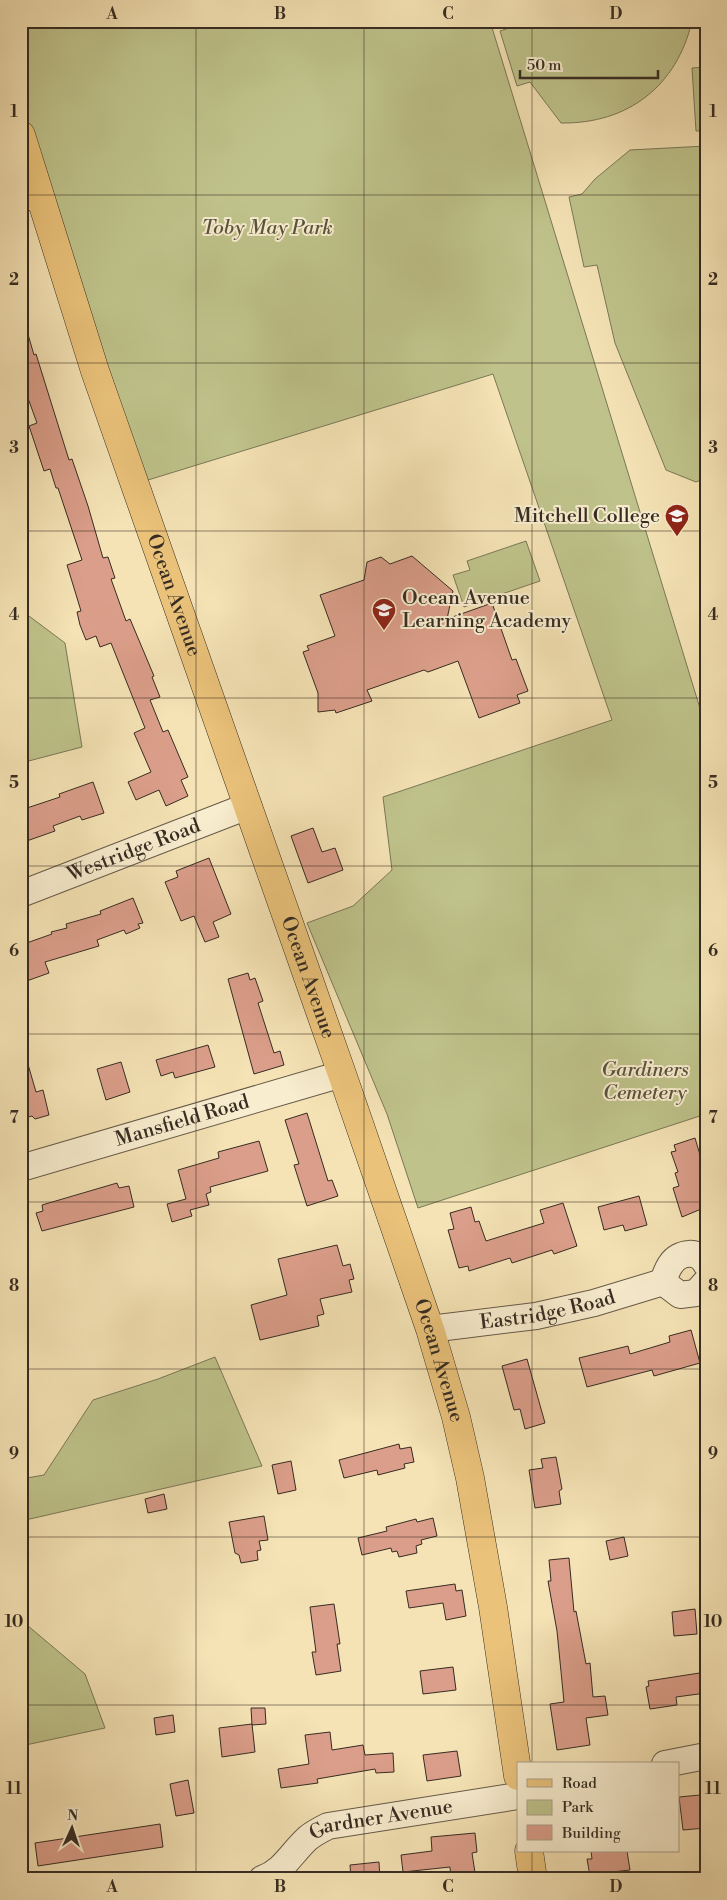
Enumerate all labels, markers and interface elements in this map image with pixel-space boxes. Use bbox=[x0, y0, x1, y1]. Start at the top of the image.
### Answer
text: A bbox=[105, 4, 118, 24]
text: B bbox=[274, 4, 286, 24]
text: C bbox=[442, 4, 454, 24]
text: D bbox=[610, 4, 623, 24]
scale bar bbox=[520, 48, 657, 80]
text: 50 m bbox=[527, 56, 561, 75]
text: 1 bbox=[10, 102, 18, 122]
text: 1 bbox=[709, 102, 717, 122]
park label: Toby May Park bbox=[201, 216, 333, 241]
text: 2 bbox=[9, 270, 19, 290]
text: 2 bbox=[708, 270, 718, 290]
text: 3 bbox=[9, 438, 19, 458]
text: 3 bbox=[708, 438, 718, 458]
school or university icon: Mitchell College bbox=[664, 503, 690, 537]
place label: Mitchell College bbox=[514, 504, 660, 529]
street label: Ocean Avenue bbox=[141, 531, 207, 660]
place label: Ocean Avenue Learning Academy bbox=[402, 586, 572, 634]
school or university icon: Ocean Avenue Learning Academy bbox=[371, 597, 397, 631]
text: 4 bbox=[9, 605, 20, 625]
text: 4 bbox=[708, 605, 719, 625]
text: 5 bbox=[9, 773, 19, 793]
text: 5 bbox=[708, 773, 718, 793]
street label: Westridge Road bbox=[63, 813, 205, 888]
street label: Ocean Avenue bbox=[275, 913, 341, 1042]
text: 6 bbox=[9, 941, 19, 961]
text: 6 bbox=[708, 941, 718, 961]
park label: Gardiners Cemetery bbox=[601, 1058, 689, 1106]
street label: Mansfield Road bbox=[112, 1089, 253, 1152]
text: 7 bbox=[9, 1108, 19, 1128]
text: 7 bbox=[708, 1108, 718, 1128]
text: 8 bbox=[9, 1276, 19, 1296]
text: 8 bbox=[708, 1276, 718, 1296]
street label: Eastridge Road bbox=[478, 1285, 619, 1335]
street label: Ocean Avenue bbox=[408, 1295, 469, 1425]
text: 9 bbox=[9, 1444, 19, 1464]
text: 9 bbox=[708, 1444, 718, 1464]
text: 10 bbox=[5, 1612, 23, 1632]
text: 10 bbox=[704, 1612, 722, 1632]
legend bbox=[517, 1762, 680, 1852]
text: Road bbox=[562, 1774, 597, 1793]
text: 11 bbox=[6, 1779, 22, 1799]
text: 11 bbox=[705, 1779, 721, 1799]
street label: Gardner Avenue bbox=[305, 1794, 455, 1846]
text: Park bbox=[562, 1798, 594, 1817]
north arrow bbox=[48, 1802, 98, 1852]
text: N bbox=[67, 1807, 79, 1825]
text: Building bbox=[561, 1824, 621, 1843]
text: A bbox=[105, 1877, 118, 1897]
text: B bbox=[274, 1877, 286, 1897]
text: C bbox=[442, 1877, 454, 1897]
text: D bbox=[610, 1877, 623, 1897]

